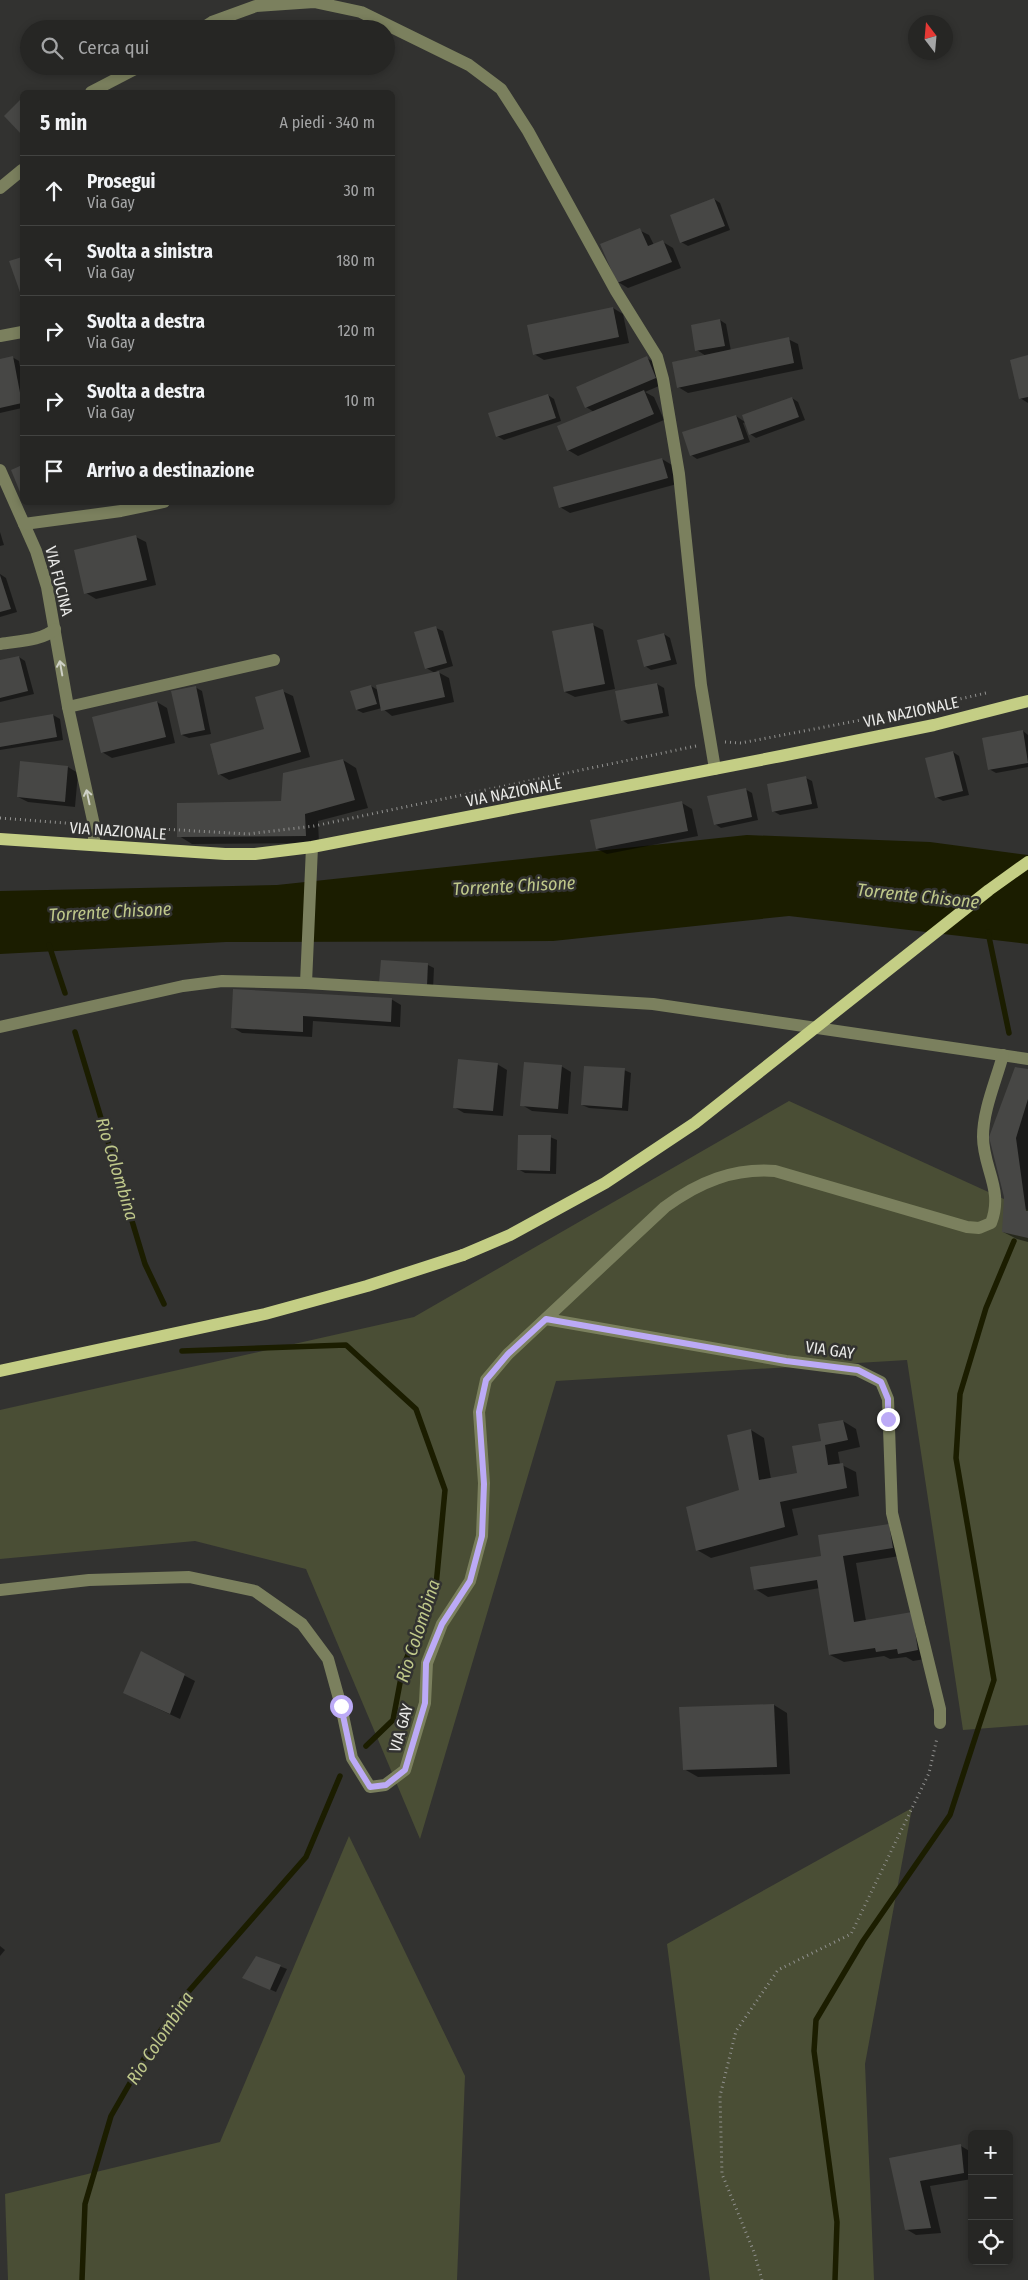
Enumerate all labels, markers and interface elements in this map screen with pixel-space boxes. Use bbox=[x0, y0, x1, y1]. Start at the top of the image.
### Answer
north arrow bbox=[908, 15, 953, 60]
search box bbox=[20, 20, 395, 75]
icon: search bbox=[38, 34, 66, 62]
text: Cerca qui bbox=[78, 36, 149, 59]
text: 5 min bbox=[40, 110, 87, 136]
text: A piedi · 340 m bbox=[280, 113, 375, 132]
text: Prosegui bbox=[87, 170, 156, 193]
icon: ahead bbox=[40, 177, 68, 205]
text: 30 m bbox=[343, 181, 375, 200]
text: Via Gay bbox=[87, 193, 135, 212]
text: Svolta a sinistra bbox=[87, 240, 213, 263]
icon: left bbox=[40, 247, 68, 275]
text: 180 m bbox=[336, 251, 375, 270]
text: Via Gay bbox=[87, 263, 135, 282]
text: Svolta a destra bbox=[87, 310, 205, 333]
icon: right bbox=[40, 317, 68, 345]
text: 120 m bbox=[337, 321, 375, 340]
text: Via Gay bbox=[87, 333, 135, 352]
text: Svolta a destra bbox=[87, 380, 205, 403]
icon: right bbox=[40, 387, 68, 415]
text: 10 m bbox=[344, 391, 375, 410]
text: Via Gay bbox=[87, 403, 135, 422]
icon: arrive bbox=[40, 457, 68, 485]
text: Arrivo a destinazione bbox=[87, 459, 254, 482]
street label: VIA FUCINA bbox=[41, 544, 77, 618]
one-way arrow bbox=[56, 660, 66, 676]
street label: VIA NAZIONALE bbox=[862, 693, 960, 731]
street label: VIA NAZIONALE bbox=[465, 773, 563, 811]
one-way arrow bbox=[83, 790, 92, 806]
street label: VIA NAZIONALE bbox=[69, 818, 167, 844]
water label: Torrente Chisone bbox=[452, 872, 576, 900]
water label: Torrente Chisone bbox=[856, 879, 981, 913]
water label: Torrente Chisone bbox=[48, 898, 172, 926]
water label: Rio Colombina bbox=[91, 1115, 143, 1223]
street label: VIA GAY bbox=[804, 1337, 856, 1363]
route end bbox=[877, 1408, 900, 1431]
water label: Rio Colombina bbox=[391, 1577, 445, 1685]
route start bbox=[330, 1695, 353, 1718]
street label: VIA GAY bbox=[385, 1702, 417, 1754]
water label: Rio Colombina bbox=[122, 1987, 198, 2089]
map controls bbox=[968, 2130, 1013, 2265]
button: + bbox=[968, 2130, 1013, 2175]
button: − bbox=[968, 2175, 1013, 2220]
button: locate bbox=[968, 2220, 1013, 2265]

